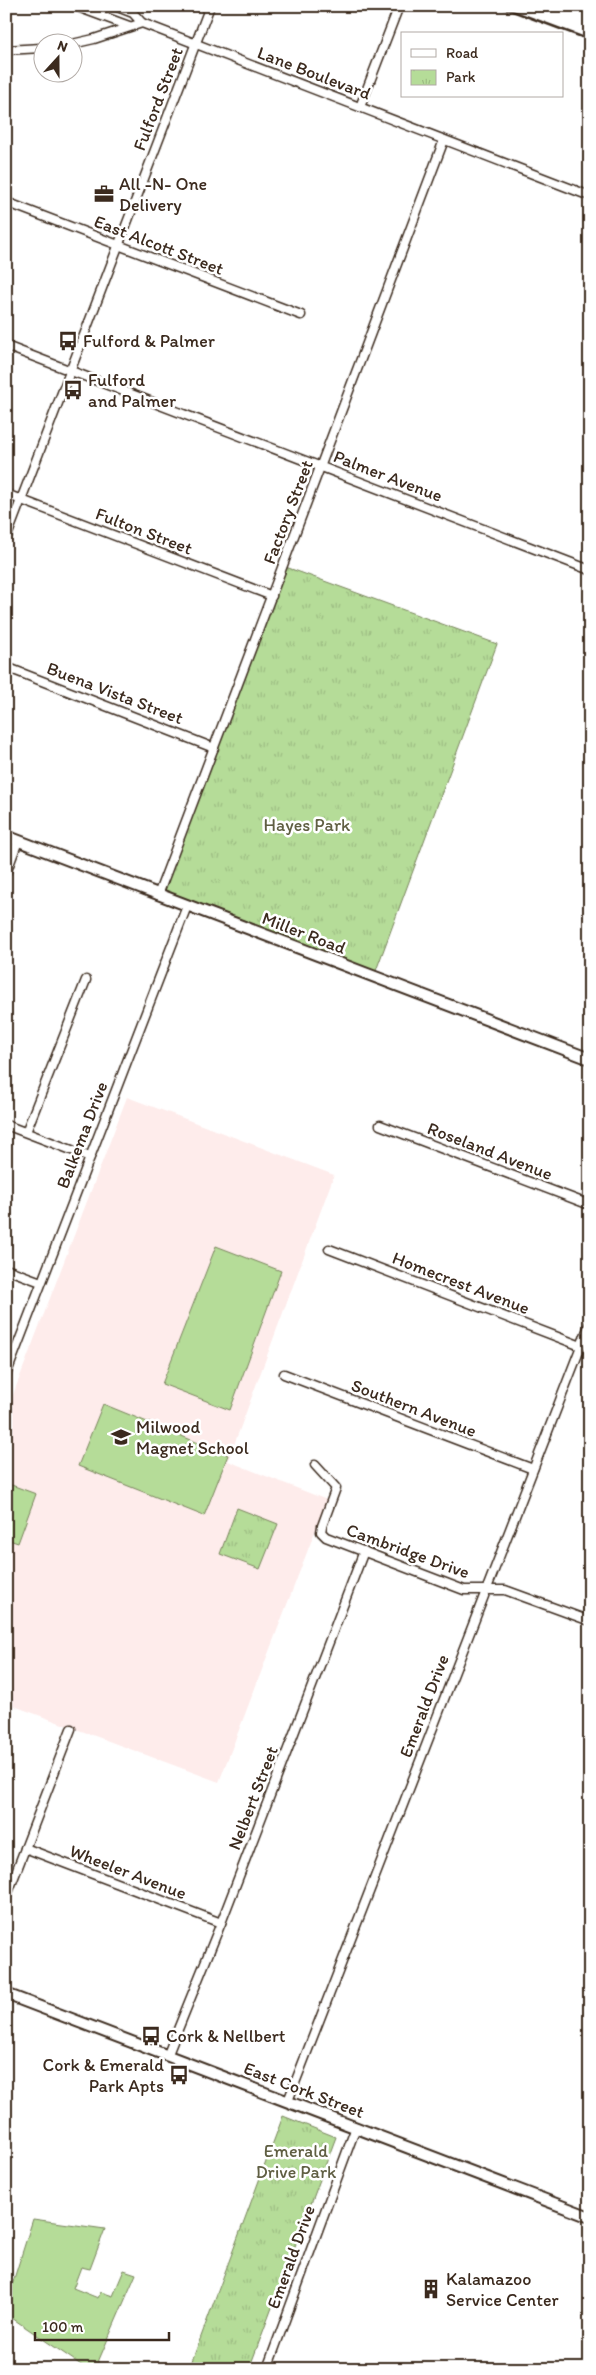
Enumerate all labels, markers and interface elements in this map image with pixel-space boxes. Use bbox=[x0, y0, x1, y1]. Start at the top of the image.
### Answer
north arrow bbox=[32, 32, 82, 82]
legend bbox=[401, 32, 564, 98]
text: N bbox=[55, 37, 70, 56]
street label: Lane Boulevard bbox=[254, 41, 374, 105]
street label: Fulford Street bbox=[128, 44, 188, 154]
text: Road bbox=[446, 44, 479, 62]
text: Park bbox=[446, 68, 476, 86]
place label: All -N- One Delivery bbox=[119, 173, 207, 216]
office icon: All -N- One Delivery bbox=[93, 183, 115, 205]
street label: East Alcott Street bbox=[91, 210, 227, 280]
bus stop icon: Fulford & Palmer bbox=[57, 330, 79, 352]
place label: Fulford & Palmer bbox=[83, 330, 216, 352]
place label: Fulford and Palmer bbox=[88, 369, 176, 412]
bus stop icon: Fulford and Palmer bbox=[62, 379, 84, 401]
street label: Palmer Avenue bbox=[330, 445, 446, 507]
street label: Factory Street bbox=[258, 457, 318, 567]
street label: Fulton Street bbox=[92, 502, 196, 560]
street label: Buena Vista Street bbox=[44, 657, 187, 729]
park label: Hayes Park bbox=[264, 814, 351, 836]
street label: Miller Road bbox=[259, 907, 349, 959]
street label: Balkema Drive bbox=[51, 1078, 113, 1192]
street label: Roseland Avenue bbox=[424, 1117, 556, 1185]
street label: Homecrest Avenue bbox=[389, 1247, 533, 1319]
street label: Southern Avenue bbox=[348, 1374, 480, 1442]
place label: Milwood Magnet School bbox=[136, 1416, 249, 1459]
school or university icon: Milwood Magnet School bbox=[110, 1426, 132, 1448]
street label: Cambridge Drive bbox=[343, 1519, 473, 1583]
street label: Emerald Drive bbox=[394, 1651, 454, 1761]
street label: Nelbert Street bbox=[223, 1743, 283, 1853]
street label: Wheeler Avenue bbox=[66, 1840, 190, 1904]
bus stop icon: Cork & Nellbert bbox=[140, 2025, 162, 2047]
place label: Cork & Nellbert bbox=[166, 2025, 286, 2047]
place label: Cork & Emerald Park Apts bbox=[43, 2054, 164, 2097]
street label: East Cork Street bbox=[241, 2057, 368, 2123]
bus stop icon: Cork & Emerald Park Apts bbox=[168, 2064, 190, 2086]
park label: Emerald Drive Park bbox=[256, 2140, 337, 2183]
street label: Emerald Drive bbox=[262, 2202, 320, 2312]
place label: Kalamazoo Service Center bbox=[446, 2268, 560, 2311]
building icon: Kalamazoo Service Center bbox=[420, 2278, 442, 2300]
scale bar bbox=[35, 2310, 169, 2342]
text: 100 m bbox=[42, 2318, 84, 2336]

